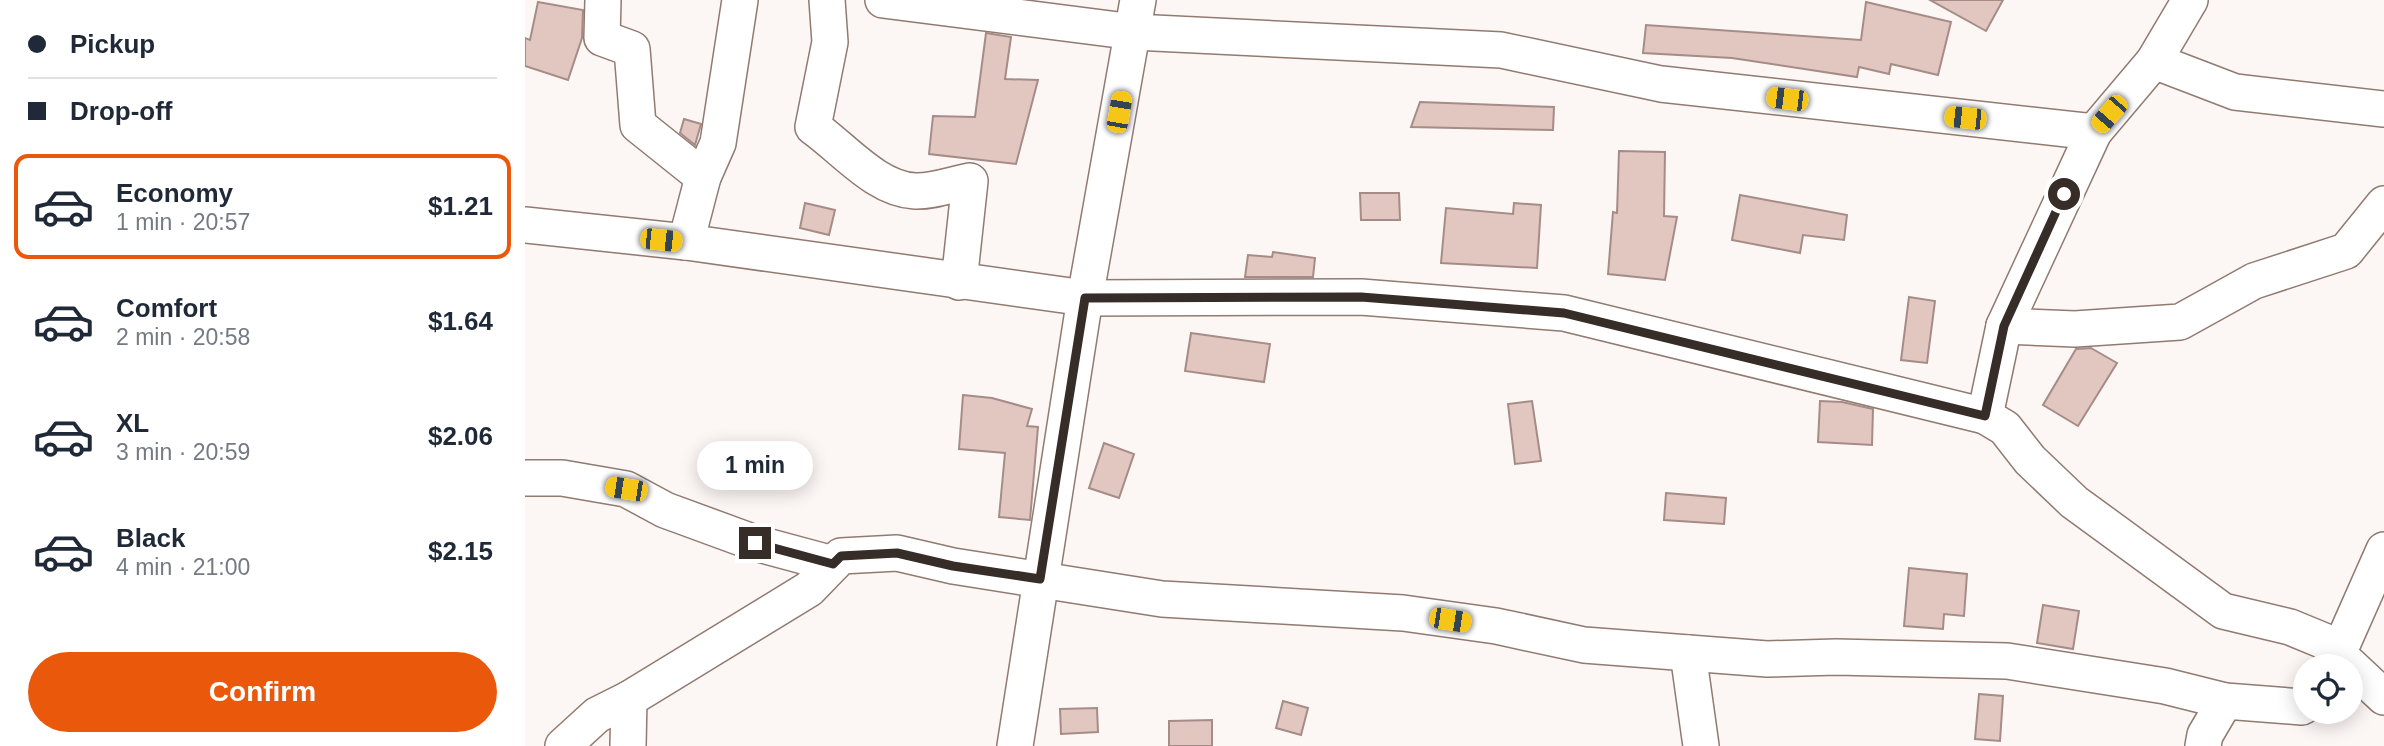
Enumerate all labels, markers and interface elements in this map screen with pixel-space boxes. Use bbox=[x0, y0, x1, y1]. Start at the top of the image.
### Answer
text: Pickup bbox=[70, 29, 155, 59]
car bbox=[1765, 86, 1810, 112]
car bbox=[1106, 89, 1133, 135]
car bbox=[2088, 91, 2131, 137]
text: Drop-off bbox=[70, 96, 173, 126]
car bbox=[1944, 105, 1987, 131]
icon: car bbox=[32, 175, 95, 238]
text: Economy bbox=[116, 178, 233, 208]
route start bbox=[2048, 178, 2080, 210]
text: $1.21 bbox=[428, 191, 493, 221]
text: 1 min · 20:57 bbox=[116, 209, 250, 235]
car bbox=[640, 227, 683, 253]
icon: car bbox=[32, 290, 95, 353]
text: Comfort bbox=[116, 293, 217, 323]
text: $1.64 bbox=[428, 306, 493, 336]
text: 2 min · 20:58 bbox=[116, 324, 250, 350]
icon: car bbox=[32, 405, 95, 468]
text: XL bbox=[116, 408, 149, 438]
text: $2.06 bbox=[428, 421, 493, 451]
text: 3 min · 20:59 bbox=[116, 439, 250, 465]
callout: 1 min bbox=[697, 442, 813, 490]
text: 1 min bbox=[725, 452, 785, 478]
car bbox=[604, 475, 649, 503]
icon: car bbox=[32, 520, 95, 583]
text: Black bbox=[116, 523, 185, 553]
route end bbox=[739, 527, 771, 559]
text: $2.15 bbox=[428, 536, 493, 566]
text: 4 min · 21:00 bbox=[116, 554, 250, 580]
car bbox=[1428, 606, 1473, 634]
button: Confirm bbox=[28, 652, 497, 732]
map controls bbox=[2293, 654, 2363, 724]
button: locate bbox=[2293, 654, 2363, 724]

